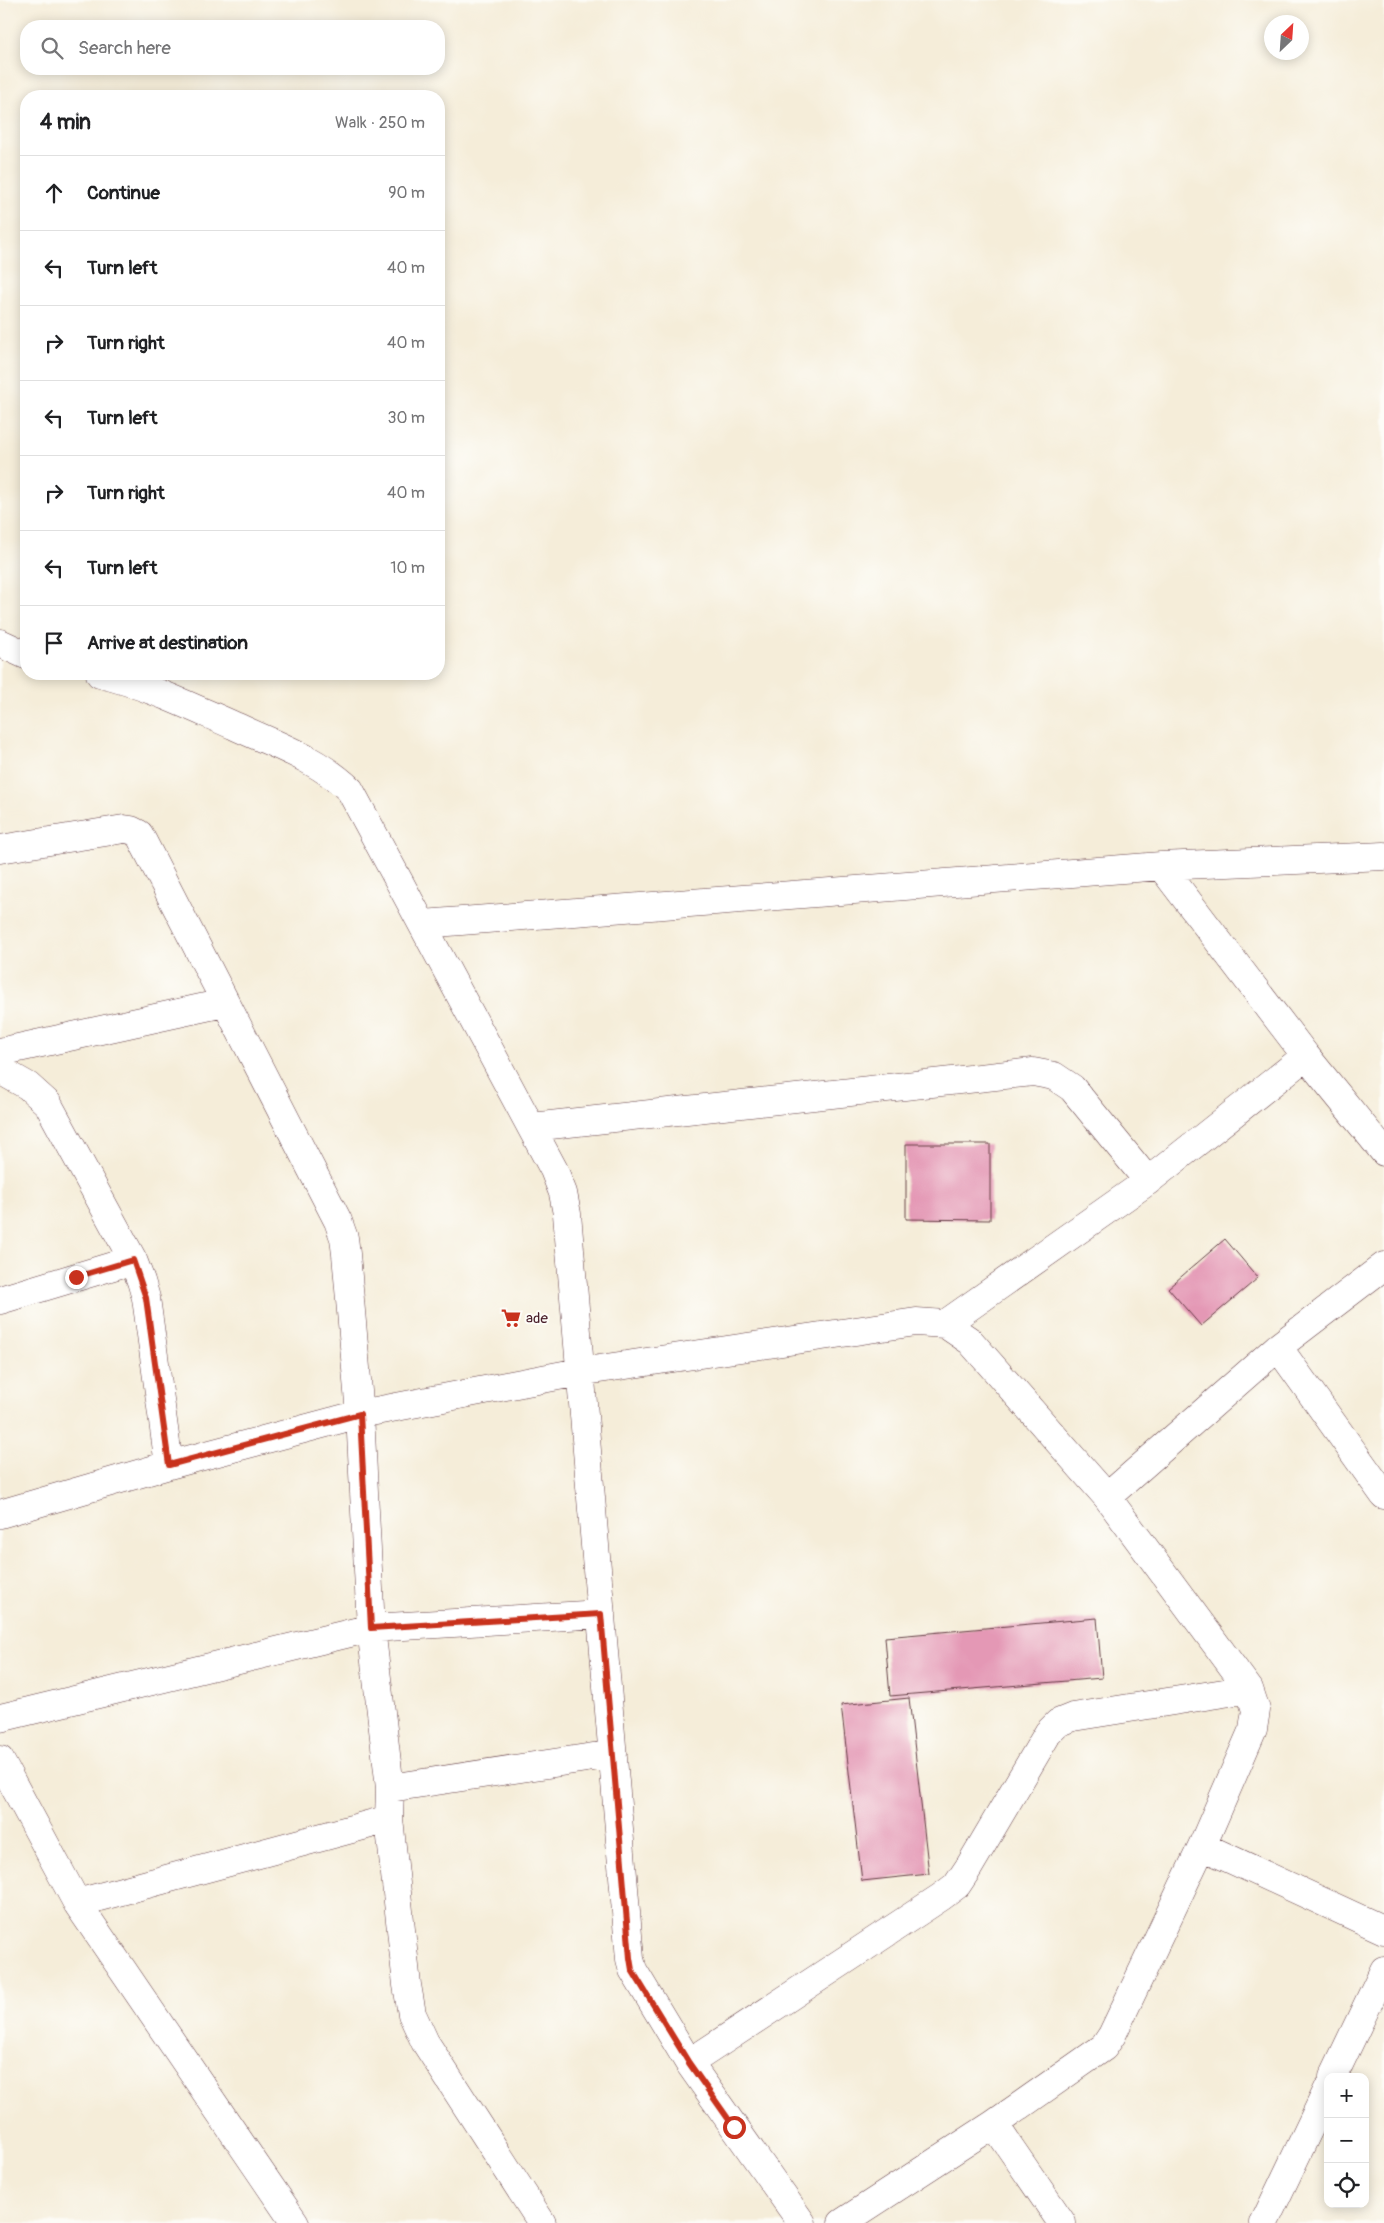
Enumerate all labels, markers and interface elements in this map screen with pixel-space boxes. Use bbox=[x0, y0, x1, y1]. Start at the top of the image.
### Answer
north arrow bbox=[1264, 15, 1309, 60]
search box bbox=[20, 20, 445, 75]
icon: search bbox=[38, 34, 66, 62]
text: Search here bbox=[78, 36, 171, 60]
text: 4 min bbox=[40, 109, 91, 136]
text: Walk · 250 m bbox=[335, 113, 425, 133]
icon: ahead bbox=[40, 179, 68, 207]
text: Continue bbox=[87, 181, 160, 205]
text: 90 m bbox=[388, 183, 425, 203]
icon: left bbox=[40, 254, 68, 282]
text: Turn left bbox=[87, 256, 157, 280]
text: 40 m bbox=[387, 258, 425, 278]
icon: right bbox=[40, 329, 68, 357]
text: Turn right bbox=[87, 331, 165, 355]
text: 40 m bbox=[387, 333, 425, 353]
icon: left bbox=[40, 404, 68, 432]
text: Turn left bbox=[87, 406, 157, 430]
text: 30 m bbox=[387, 408, 425, 428]
icon: right bbox=[40, 479, 68, 507]
text: Turn right bbox=[87, 481, 165, 505]
text: 40 m bbox=[387, 483, 425, 503]
icon: left bbox=[40, 554, 68, 582]
text: Turn left bbox=[87, 556, 157, 580]
text: 10 m bbox=[390, 558, 425, 578]
icon: arrive bbox=[40, 629, 68, 657]
text: Arrive at destination bbox=[87, 631, 248, 655]
route end bbox=[65, 1266, 88, 1289]
supermarket icon: ade bbox=[500, 1307, 522, 1329]
place label: ade bbox=[526, 1309, 548, 1328]
map controls bbox=[1324, 2073, 1369, 2208]
button: + bbox=[1324, 2073, 1369, 2118]
route start bbox=[723, 2116, 746, 2139]
button: − bbox=[1324, 2118, 1369, 2163]
button: locate bbox=[1324, 2163, 1369, 2208]

